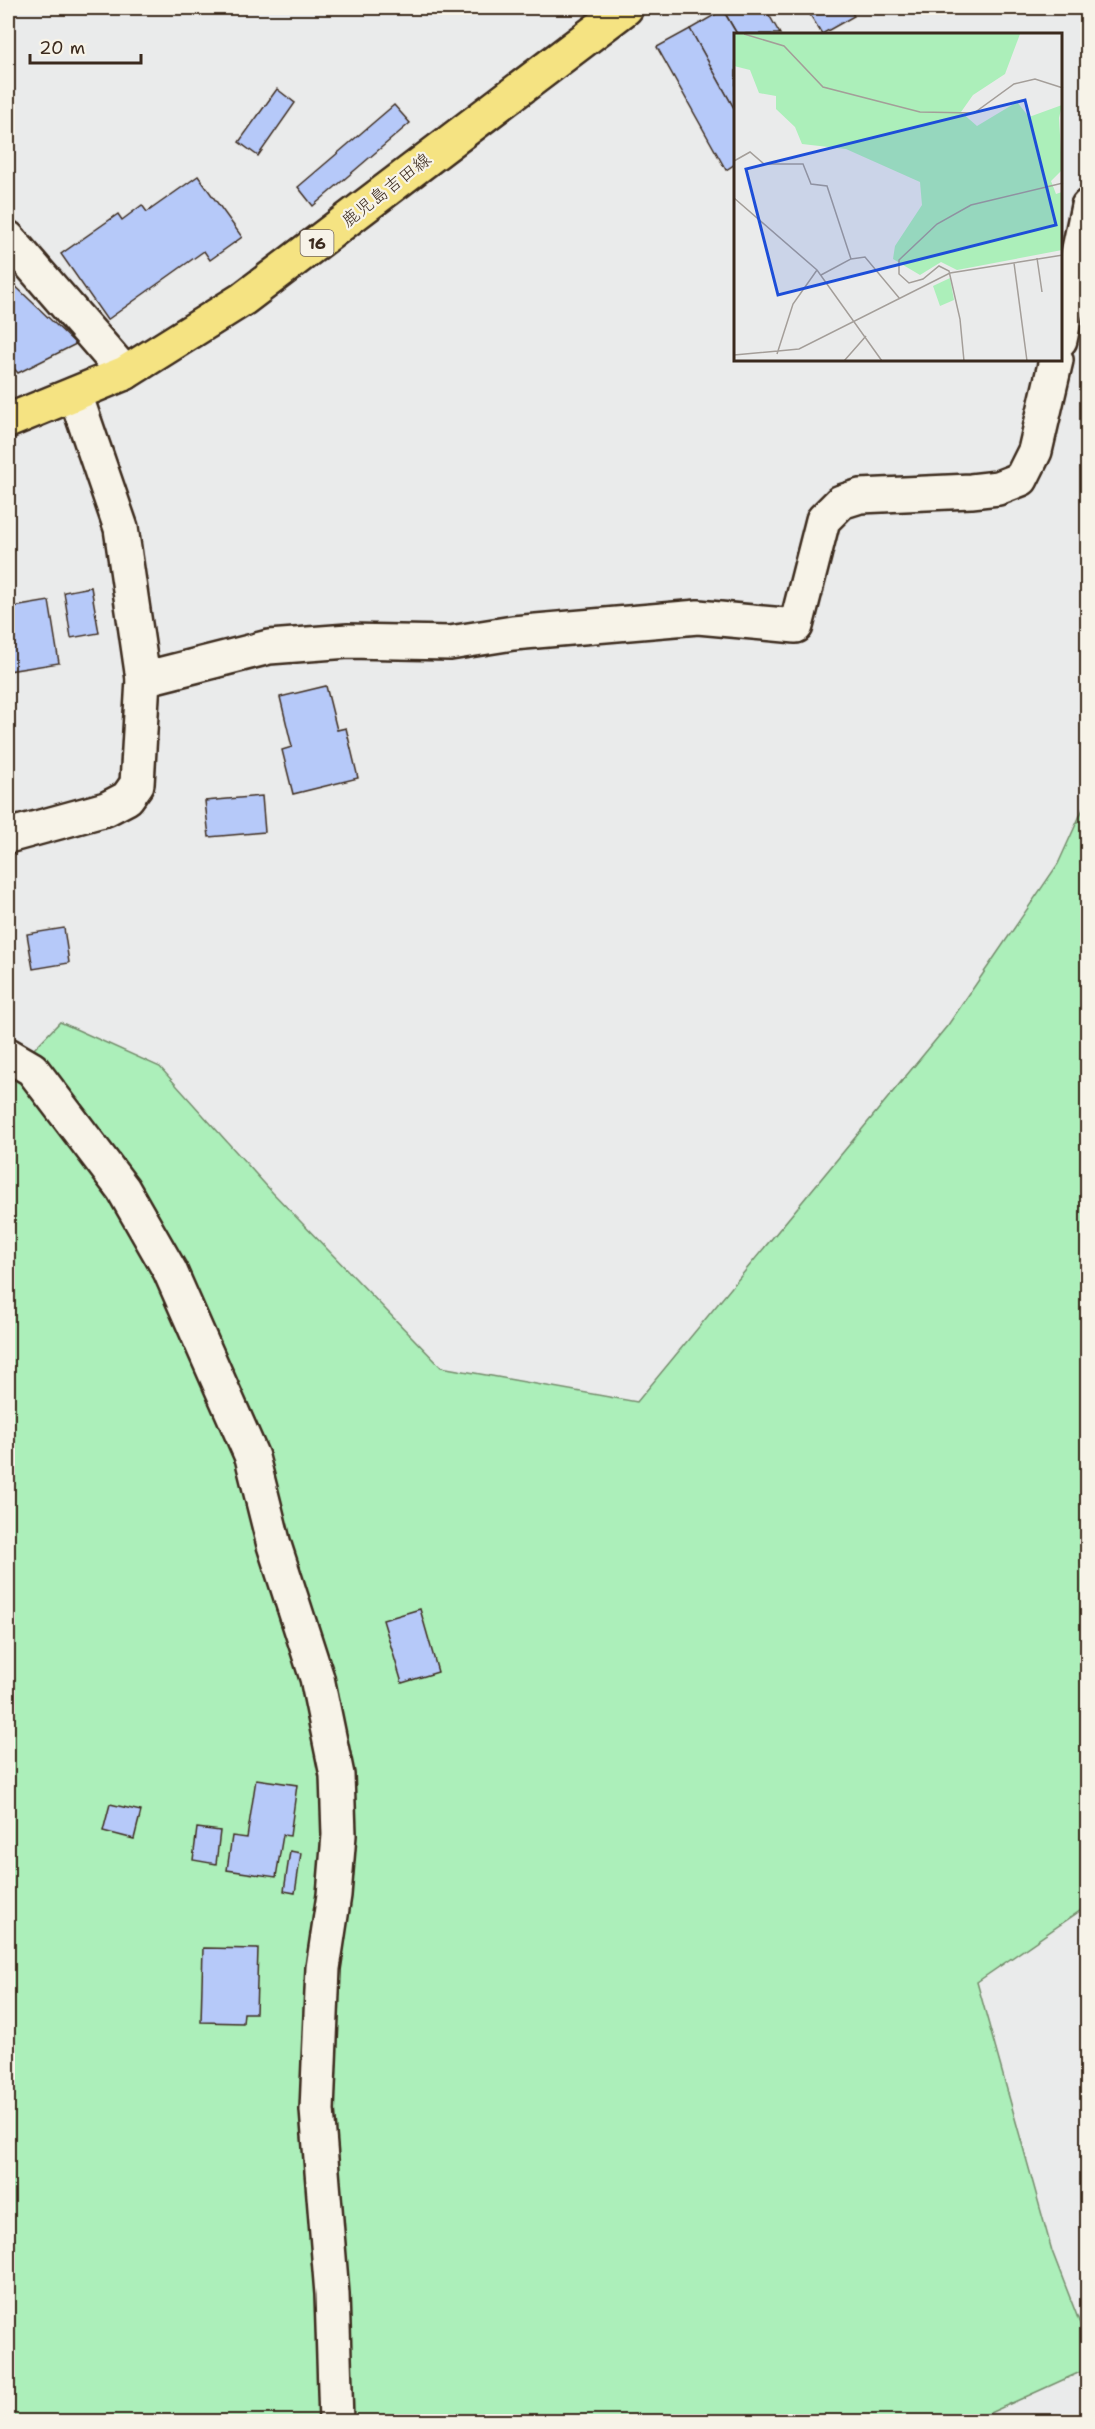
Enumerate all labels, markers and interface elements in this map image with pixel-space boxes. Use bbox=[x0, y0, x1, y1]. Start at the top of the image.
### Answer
scale bar bbox=[30, 27, 141, 65]
inset map bbox=[734, 33, 1062, 362]
text: 20 m bbox=[39, 36, 85, 60]
street label: 鹿児島吉田線 bbox=[336, 147, 436, 233]
road number: 16 bbox=[300, 230, 334, 256]

